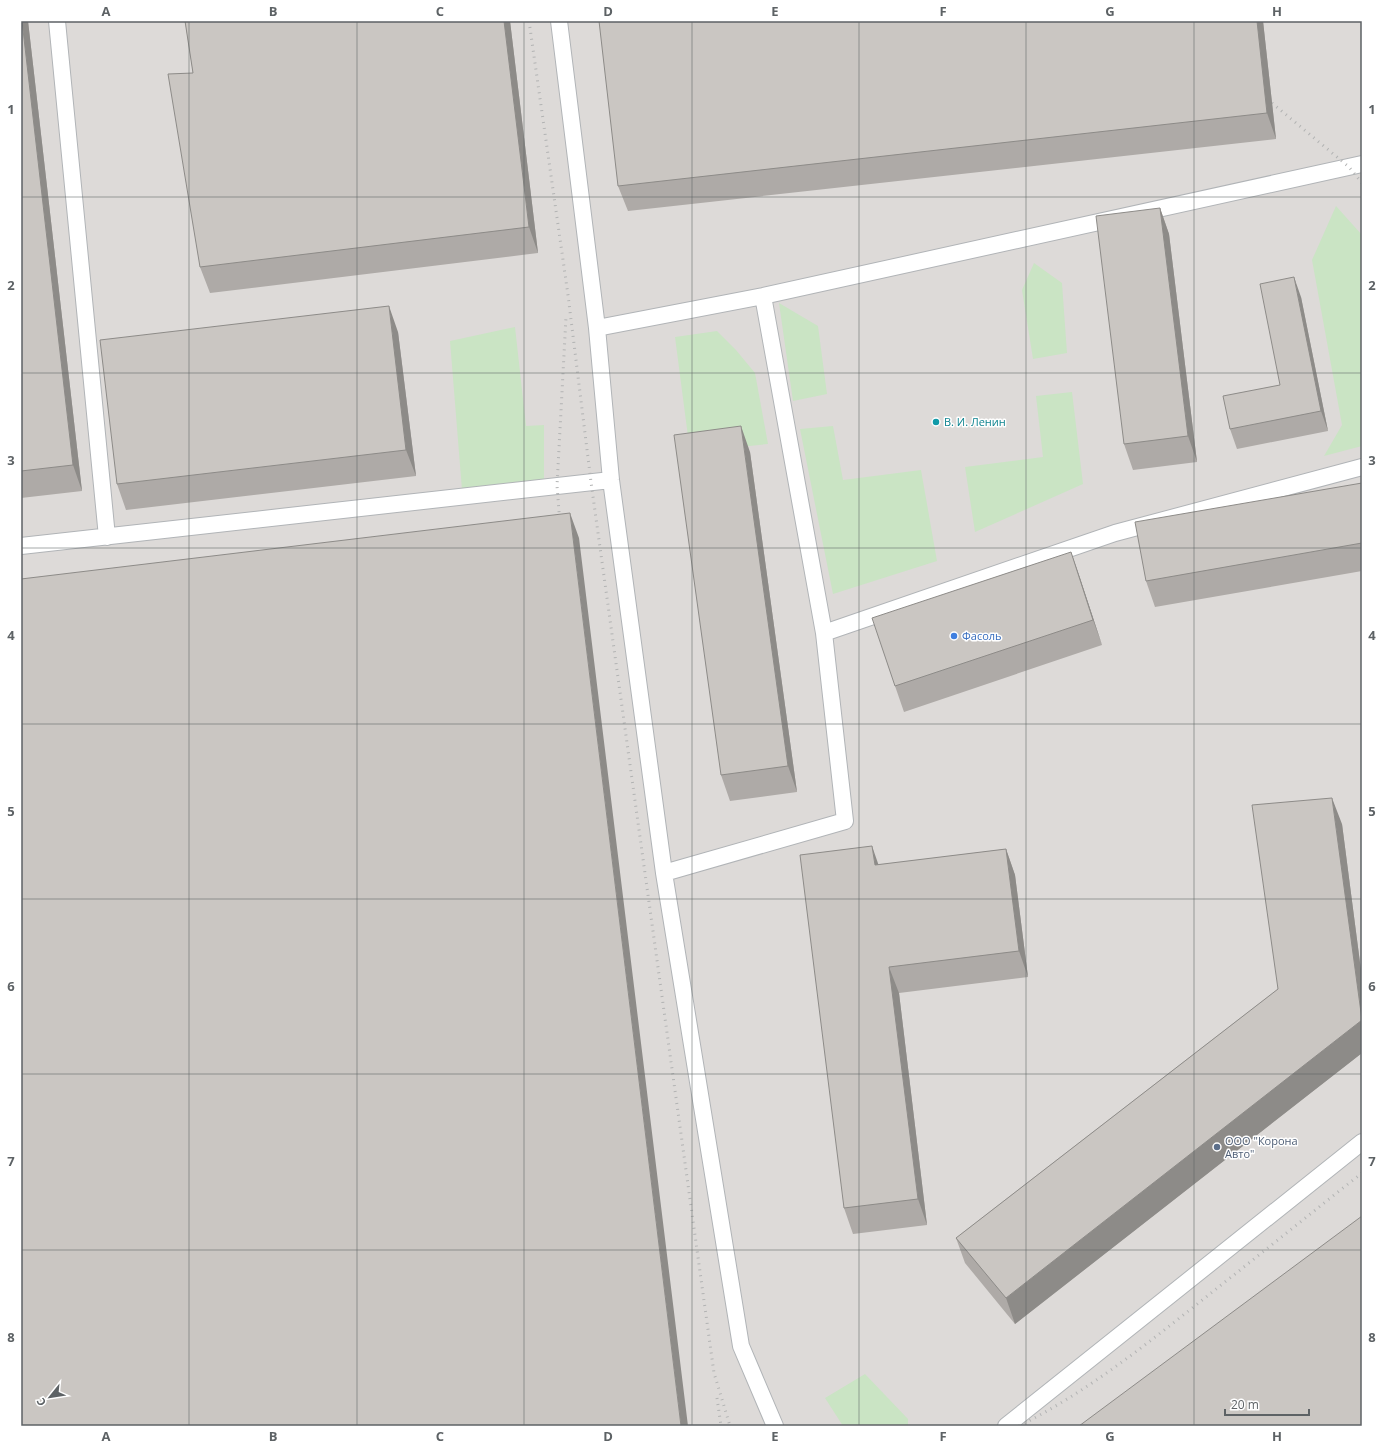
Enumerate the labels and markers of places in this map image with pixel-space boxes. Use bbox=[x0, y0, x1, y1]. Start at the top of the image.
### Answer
place label: В. И. Ленин bbox=[944, 414, 1006, 429]
marker: В. И. Ленин bbox=[931, 417, 941, 427]
place label: Фасоль bbox=[962, 628, 1002, 643]
marker: Фасоль bbox=[949, 631, 959, 641]
place label: ООО "Корона Авто" bbox=[1225, 1133, 1298, 1161]
marker: ООО "Корона Авто" bbox=[1212, 1142, 1222, 1152]

